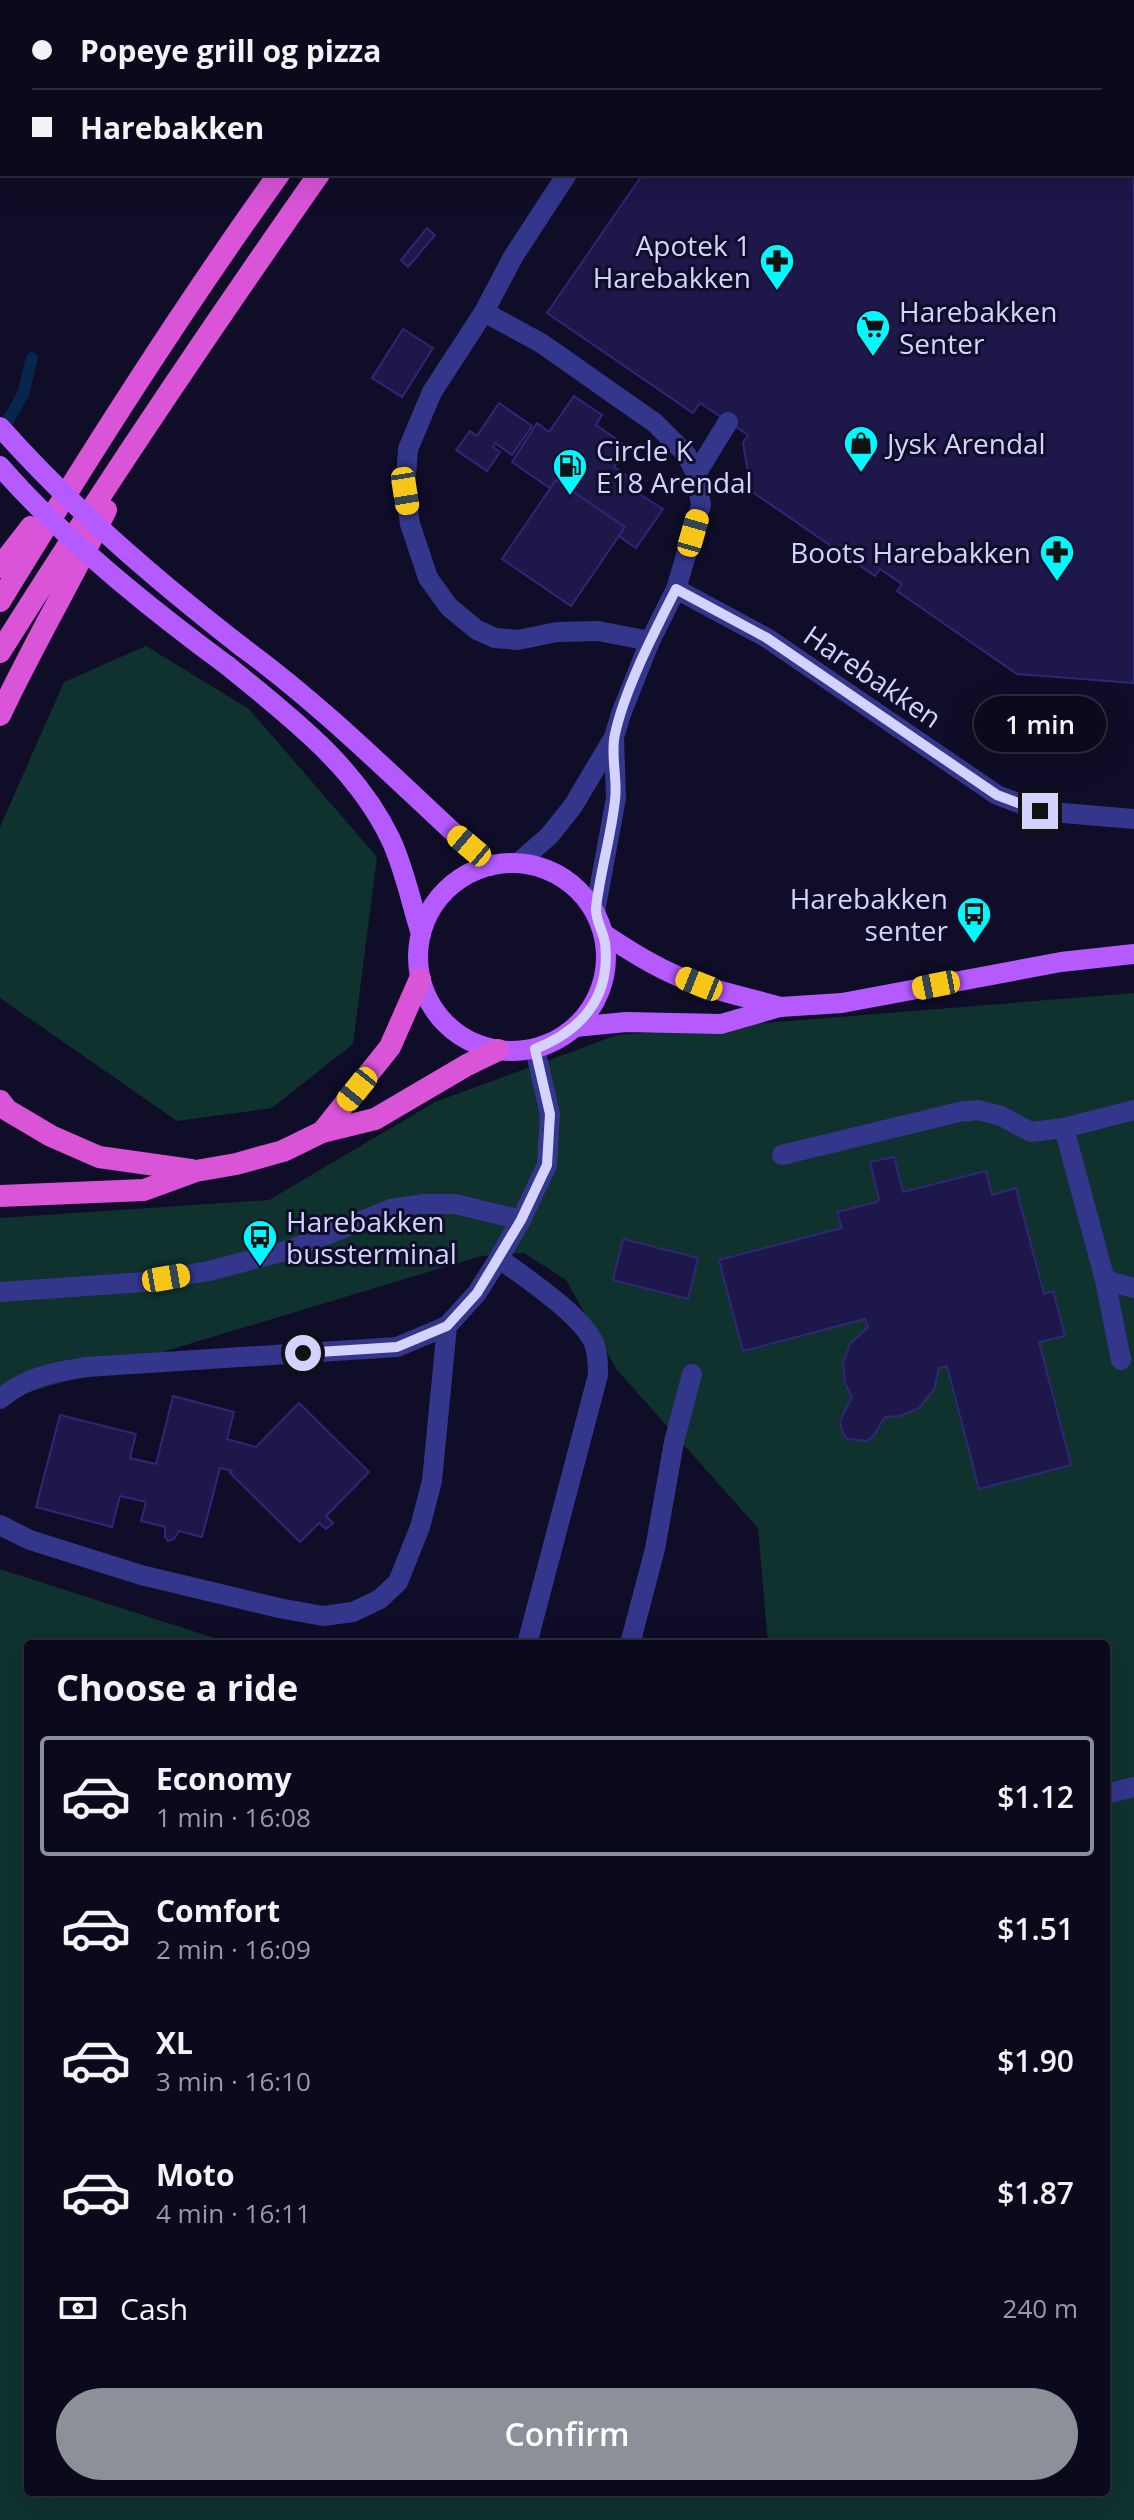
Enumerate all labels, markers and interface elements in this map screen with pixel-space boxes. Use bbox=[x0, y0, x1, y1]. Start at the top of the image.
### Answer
text: Popeye grill og pizza bbox=[80, 30, 381, 71]
text: Harebakken bbox=[80, 107, 264, 148]
place label: Apotek 1 Harebakken bbox=[593, 226, 751, 296]
pharmacy icon: Apotek 1 Harebakken bbox=[758, 242, 796, 292]
place label: Harebakken Senter bbox=[899, 292, 1057, 362]
supermarket icon: Harebakken Senter bbox=[854, 308, 892, 358]
shop icon: Jysk Arendal bbox=[842, 424, 880, 474]
place label: Jysk Arendal bbox=[884, 424, 1046, 462]
place label: Circle K E18 Arendal bbox=[596, 431, 753, 501]
fuel station icon: Circle K E18 Arendal bbox=[551, 447, 589, 497]
car bbox=[389, 465, 421, 517]
car bbox=[675, 507, 711, 559]
place label: Boots Harebakken bbox=[790, 533, 1031, 571]
pharmacy icon: Boots Harebakken bbox=[1038, 533, 1076, 583]
street label: Harebakken bbox=[797, 616, 949, 736]
callout: 1 min bbox=[974, 695, 1106, 751]
text: 1 min bbox=[1005, 706, 1075, 742]
route end bbox=[1022, 793, 1058, 829]
car bbox=[443, 821, 495, 871]
place label: Harebakken senter bbox=[790, 879, 949, 949]
bus stop icon: Harebakken senter bbox=[955, 895, 993, 945]
car bbox=[672, 964, 726, 1004]
car bbox=[910, 969, 962, 1001]
car bbox=[333, 1063, 381, 1115]
place label: Harebakken bussterminal bbox=[286, 1202, 457, 1272]
bus stop icon: Harebakken bussterminal bbox=[241, 1218, 279, 1268]
car bbox=[140, 1262, 192, 1294]
route start bbox=[285, 1335, 321, 1371]
text: Choose a ride bbox=[56, 1663, 298, 1712]
text: Economy bbox=[156, 1758, 292, 1799]
icon: car bbox=[60, 1760, 132, 1832]
text: $1.12 bbox=[997, 1776, 1074, 1817]
text: 1 min · 16:08 bbox=[156, 1799, 311, 1835]
text: Comfort bbox=[156, 1890, 280, 1931]
icon: car bbox=[60, 1892, 132, 1964]
text: $1.51 bbox=[997, 1908, 1074, 1949]
text: 2 min · 16:09 bbox=[156, 1931, 311, 1967]
text: XL bbox=[156, 2022, 193, 2063]
icon: car bbox=[60, 2024, 132, 2096]
text: $1.90 bbox=[997, 2040, 1074, 2081]
text: 3 min · 16:10 bbox=[156, 2063, 311, 2099]
text: Moto bbox=[156, 2154, 234, 2195]
icon: car bbox=[60, 2156, 132, 2228]
text: $1.87 bbox=[997, 2172, 1074, 2213]
text: 4 min · 16:11 bbox=[156, 2195, 311, 2231]
icon: cash bbox=[56, 2286, 100, 2330]
text: Cash bbox=[120, 2288, 188, 2329]
text: 240 m bbox=[1003, 2290, 1078, 2326]
button: Confirm bbox=[56, 2388, 1078, 2480]

